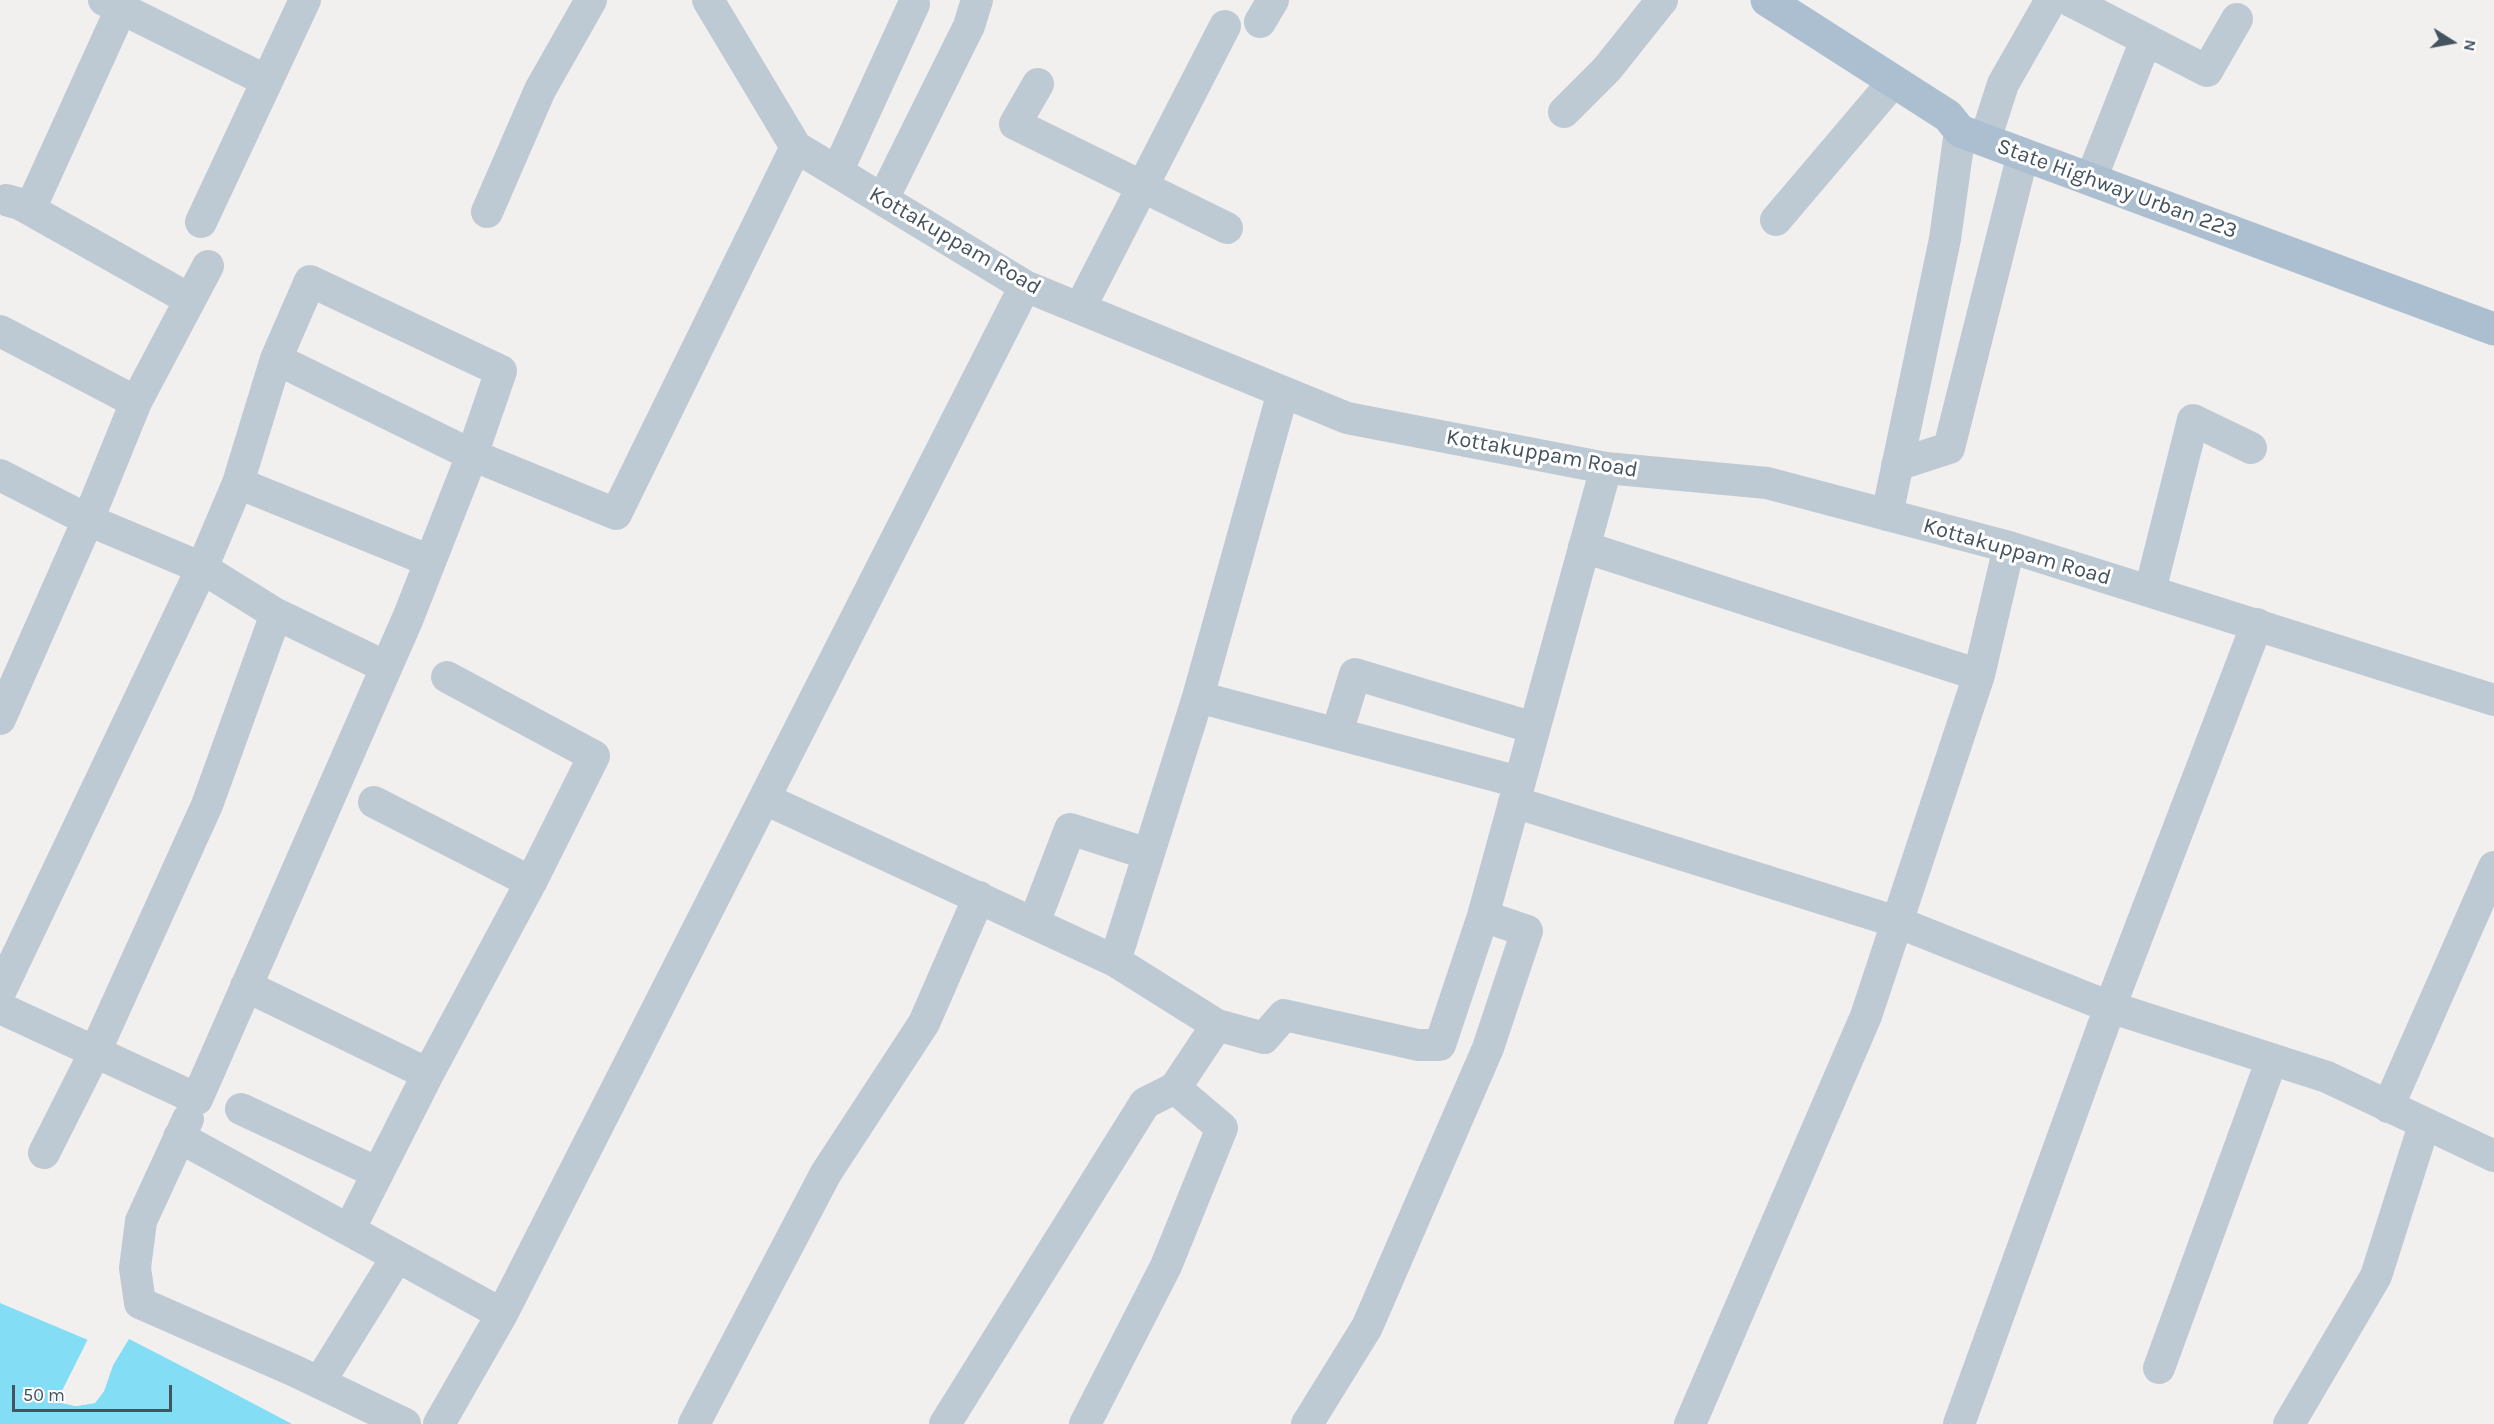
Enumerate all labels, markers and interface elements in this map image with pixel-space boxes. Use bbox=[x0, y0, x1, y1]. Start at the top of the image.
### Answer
north arrow bbox=[2422, 12, 2482, 72]
text: N bbox=[2460, 38, 2481, 53]
street label: State Highway Urban 223 bbox=[1993, 133, 2241, 245]
street label: Kottakuppam Road bbox=[864, 181, 1046, 301]
street label: Kottakuppam Road bbox=[1444, 424, 1640, 484]
street label: Kottakuppam Road bbox=[1920, 513, 2114, 591]
scale bar bbox=[15, 1373, 176, 1411]
text: 50 m bbox=[23, 1384, 65, 1406]

